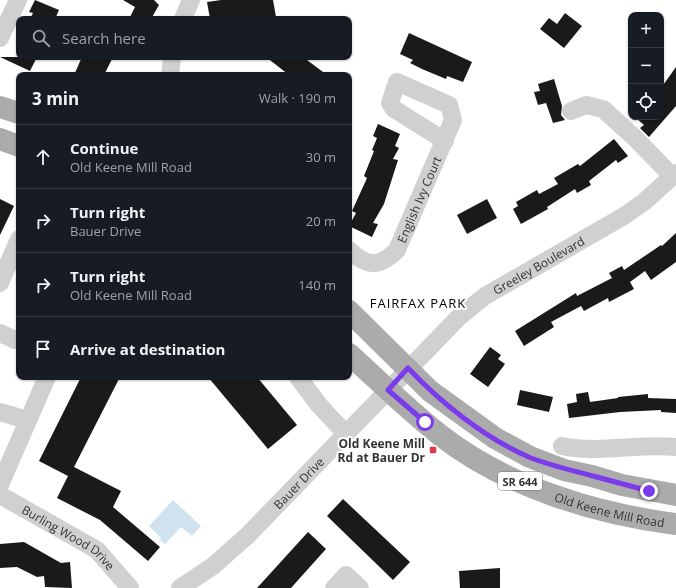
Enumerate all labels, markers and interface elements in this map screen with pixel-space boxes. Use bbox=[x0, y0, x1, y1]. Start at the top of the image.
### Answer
map controls bbox=[628, 12, 664, 120]
button: + bbox=[628, 12, 664, 48]
search box bbox=[16, 16, 352, 60]
icon: search bbox=[30, 27, 52, 49]
text: Search here bbox=[62, 28, 146, 48]
button: − bbox=[628, 48, 664, 84]
button: locate bbox=[628, 84, 664, 120]
text: 3 min bbox=[32, 87, 79, 110]
text: Walk · 190 m bbox=[259, 89, 336, 107]
text: Continue bbox=[70, 138, 138, 158]
icon: ahead bbox=[32, 146, 54, 168]
text: 30 m bbox=[306, 148, 336, 166]
street label: English Ivy Court bbox=[393, 154, 445, 245]
text: Old Keene Mill Road bbox=[70, 158, 192, 176]
text: Turn right bbox=[70, 202, 145, 222]
icon: right bbox=[32, 210, 54, 232]
text: 20 m bbox=[306, 212, 336, 230]
text: Bauer Drive bbox=[70, 222, 141, 240]
street label: Greeley Boulevard bbox=[490, 232, 587, 298]
text: Turn right bbox=[70, 266, 145, 286]
icon: right bbox=[32, 274, 54, 296]
text: 140 m bbox=[298, 276, 336, 294]
text: Old Keene Mill Road bbox=[70, 286, 192, 304]
district label: FAIRFAX PARK bbox=[370, 294, 466, 312]
icon: arrive bbox=[32, 338, 54, 360]
text: Arrive at destination bbox=[70, 339, 225, 359]
route start bbox=[416, 413, 434, 431]
place label: Old Keene Mill Rd at Bauer Dr bbox=[338, 435, 426, 466]
marker: Old Keene Mill Rd at Bauer Dr bbox=[428, 445, 438, 455]
street label: Bauer Drive bbox=[269, 453, 328, 512]
road number: SR 644 bbox=[498, 472, 542, 490]
route end bbox=[640, 482, 658, 500]
street label: Old Keene Mill Road bbox=[552, 488, 666, 531]
street label: Burling Wood Drive bbox=[19, 501, 119, 574]

